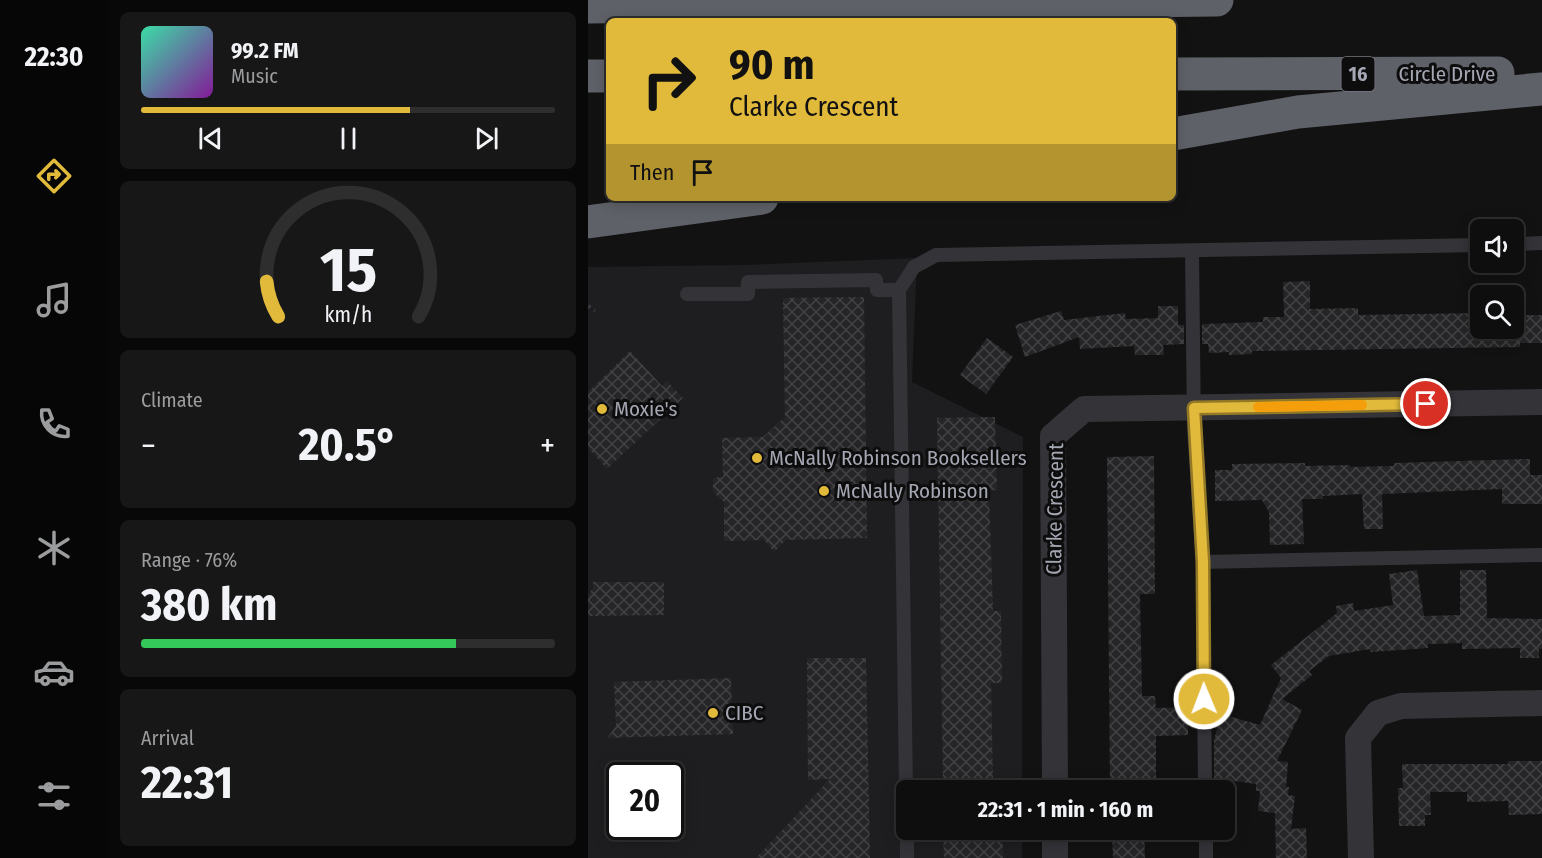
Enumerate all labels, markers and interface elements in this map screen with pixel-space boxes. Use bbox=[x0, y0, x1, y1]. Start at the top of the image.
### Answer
text: 99.2 FM bbox=[231, 37, 299, 64]
text: 90 m bbox=[729, 40, 814, 90]
text: 22:30 bbox=[24, 41, 84, 73]
icon: right bbox=[630, 42, 708, 120]
road number: 16 bbox=[1342, 57, 1374, 91]
street label: Circle Drive bbox=[1399, 61, 1495, 87]
text: Music bbox=[231, 64, 278, 88]
text: Clarke Crescent bbox=[729, 91, 898, 123]
icon: previous bbox=[194, 122, 227, 155]
icon: pause bbox=[332, 122, 365, 155]
icon: next bbox=[470, 122, 503, 155]
icon: directions bbox=[33, 155, 75, 197]
icon: arrive bbox=[686, 156, 719, 189]
text: Then bbox=[630, 159, 674, 186]
map controls bbox=[1470, 219, 1524, 339]
button: sound bbox=[1470, 219, 1524, 273]
text: 15 bbox=[319, 233, 377, 308]
icon: music bbox=[33, 279, 75, 321]
button: search bbox=[1470, 285, 1524, 339]
text: km/h bbox=[324, 302, 372, 328]
pin bbox=[1400, 378, 1451, 429]
icon: arrive bbox=[1409, 387, 1442, 420]
text: Climate bbox=[141, 388, 203, 412]
place label: Moxie's bbox=[614, 396, 677, 422]
marker: Moxie's bbox=[595, 402, 609, 416]
icon: phone bbox=[33, 403, 75, 445]
text: 20.5° bbox=[298, 418, 397, 472]
text: − bbox=[141, 426, 156, 466]
text: + bbox=[540, 426, 555, 466]
street label: Clarke Crescent bbox=[1041, 443, 1069, 575]
place label: McNally Robinson Booksellers bbox=[769, 445, 1027, 471]
marker: McNally Robinson Booksellers bbox=[750, 451, 764, 465]
place label: McNally Robinson bbox=[836, 478, 989, 504]
marker: McNally Robinson bbox=[817, 484, 831, 498]
icon: climate bbox=[33, 527, 75, 569]
text: Range · 76% bbox=[141, 548, 237, 572]
text: 380 km bbox=[141, 578, 277, 632]
icon: car bbox=[33, 651, 75, 693]
position arrow bbox=[1172, 667, 1236, 731]
place label: CIBC bbox=[725, 700, 764, 726]
marker: CIBC bbox=[706, 706, 720, 720]
text: Arrival bbox=[141, 726, 194, 750]
text: 22:31 bbox=[141, 756, 233, 810]
speed limit sign: 20 bbox=[606, 762, 684, 840]
icon: filters bbox=[33, 775, 75, 817]
text: 22:31 · 1 min · 160 m bbox=[978, 796, 1153, 823]

